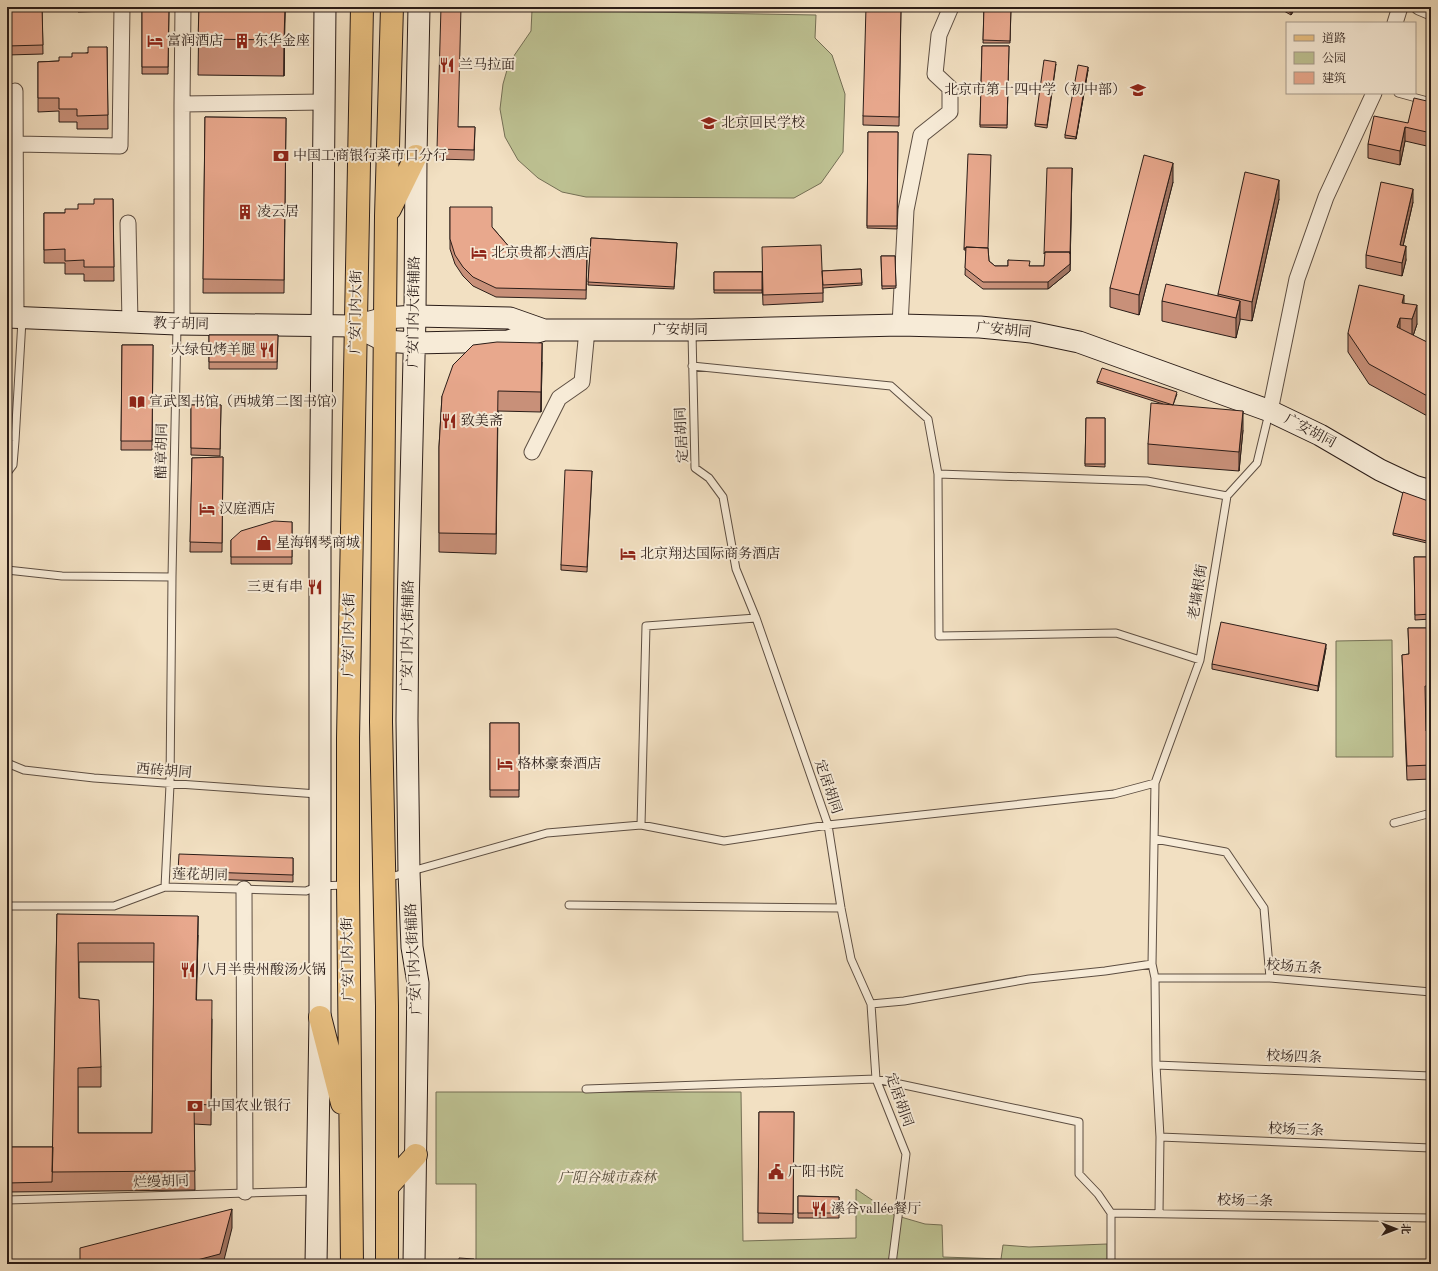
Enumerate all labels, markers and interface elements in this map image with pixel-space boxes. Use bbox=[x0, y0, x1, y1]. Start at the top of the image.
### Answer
legend bbox=[1286, 22, 1416, 94]
text: 道路 bbox=[1322, 31, 1346, 45]
hotel icon: 富润酒店 bbox=[146, 32, 164, 50]
building icon: 东华金座 bbox=[233, 32, 251, 50]
place label: 富润酒店 bbox=[167, 33, 223, 48]
place label: 东华金座 bbox=[254, 33, 310, 48]
text: 公园 bbox=[1322, 52, 1346, 65]
restaurant icon: 兰马拉面 bbox=[438, 56, 456, 74]
place label: 兰马拉面 bbox=[459, 57, 515, 72]
text: 建筑 bbox=[1322, 71, 1346, 85]
school or university icon: 北京市第十四中学（初中部） bbox=[1129, 81, 1147, 99]
place label: 北京市第十四中学（初中部） bbox=[944, 82, 1126, 97]
school or university icon: 北京回民学校 bbox=[700, 114, 718, 132]
place label: 北京回民学校 bbox=[721, 115, 805, 130]
bank icon: 中国工商银行菜市口分行 bbox=[272, 147, 290, 165]
place label: 中国工商银行菜市口分行 bbox=[293, 148, 447, 163]
building icon: 凌云居 bbox=[236, 203, 254, 221]
place label: 凌云居 bbox=[257, 204, 299, 219]
hotel icon: 北京贵都大酒店 bbox=[470, 244, 488, 262]
place label: 北京贵都大酒店 bbox=[491, 245, 589, 260]
street label: 广安门内大街辅路 bbox=[405, 256, 422, 368]
street label: 广安门内大街 bbox=[347, 270, 364, 354]
street label: 教子胡同 bbox=[153, 316, 209, 331]
street label: 广安胡同 bbox=[975, 320, 1033, 339]
street label: 广安胡同 bbox=[652, 322, 708, 337]
restaurant icon: 大绿包烤羊腿 bbox=[258, 341, 276, 359]
place label: 大绿包烤羊腿 bbox=[171, 342, 255, 357]
library icon: 宣武图书馆（西城第二图书馆） bbox=[128, 393, 146, 411]
place label: 宣武图书馆（西城第二图书馆） bbox=[149, 394, 345, 409]
street label: 定居胡同 bbox=[673, 407, 690, 463]
street label: 广安胡同 bbox=[1282, 411, 1338, 450]
restaurant icon: 致美斋 bbox=[440, 412, 458, 430]
place label: 致美斋 bbox=[461, 413, 503, 428]
street label: 醋章胡同 bbox=[153, 423, 169, 479]
hotel icon: 汉庭酒店 bbox=[198, 500, 216, 518]
place label: 汉庭酒店 bbox=[219, 501, 275, 516]
shop icon: 星海钢琴商城 bbox=[255, 534, 273, 552]
place label: 星海钢琴商城 bbox=[276, 535, 360, 550]
hotel icon: 北京翔达国际商务酒店 bbox=[619, 545, 637, 563]
place label: 北京翔达国际商务酒店 bbox=[640, 546, 780, 561]
street label: 老墙根街 bbox=[1186, 563, 1209, 621]
restaurant icon: 三更有串 bbox=[306, 578, 324, 596]
place label: 三更有串 bbox=[247, 579, 303, 594]
street label: 广安门内大街辅路 bbox=[399, 580, 416, 692]
street label: 广安门内大街 bbox=[340, 593, 357, 677]
hotel icon: 格林豪泰酒店 bbox=[496, 755, 514, 773]
place label: 格林豪泰酒店 bbox=[517, 756, 601, 771]
street label: 定居胡同 bbox=[812, 758, 845, 816]
street label: 西砖胡同 bbox=[136, 761, 192, 780]
street label: 莲花胡同 bbox=[172, 867, 228, 882]
street label: 广安门内大街辅路 bbox=[403, 903, 424, 1015]
street label: 广安门内大街 bbox=[339, 917, 356, 1001]
street label: 校场五条 bbox=[1266, 957, 1322, 976]
restaurant icon: 八月半贵州酸汤火锅 bbox=[179, 961, 197, 979]
place label: 八月半贵州酸汤火锅 bbox=[200, 962, 326, 977]
street label: 校场四条 bbox=[1266, 1048, 1322, 1065]
street label: 定居胡同 bbox=[883, 1071, 916, 1129]
bank icon: 中国农业银行 bbox=[186, 1097, 204, 1115]
place label: 中国农业银行 bbox=[207, 1098, 291, 1113]
street label: 校场三条 bbox=[1268, 1121, 1324, 1138]
public building icon: 广阳书院 bbox=[767, 1163, 785, 1181]
place label: 广阳书院 bbox=[788, 1164, 844, 1179]
park label: 广阳谷城市森林 bbox=[558, 1170, 658, 1185]
street label: 烂缦胡同 bbox=[133, 1173, 189, 1190]
street label: 校场二条 bbox=[1217, 1193, 1273, 1208]
restaurant icon: 溪谷vallée餐厅 bbox=[810, 1200, 828, 1218]
place label: 溪谷vallée餐厅 bbox=[831, 1201, 921, 1216]
north arrow bbox=[1376, 1209, 1416, 1249]
text: 北 bbox=[1399, 1224, 1411, 1235]

